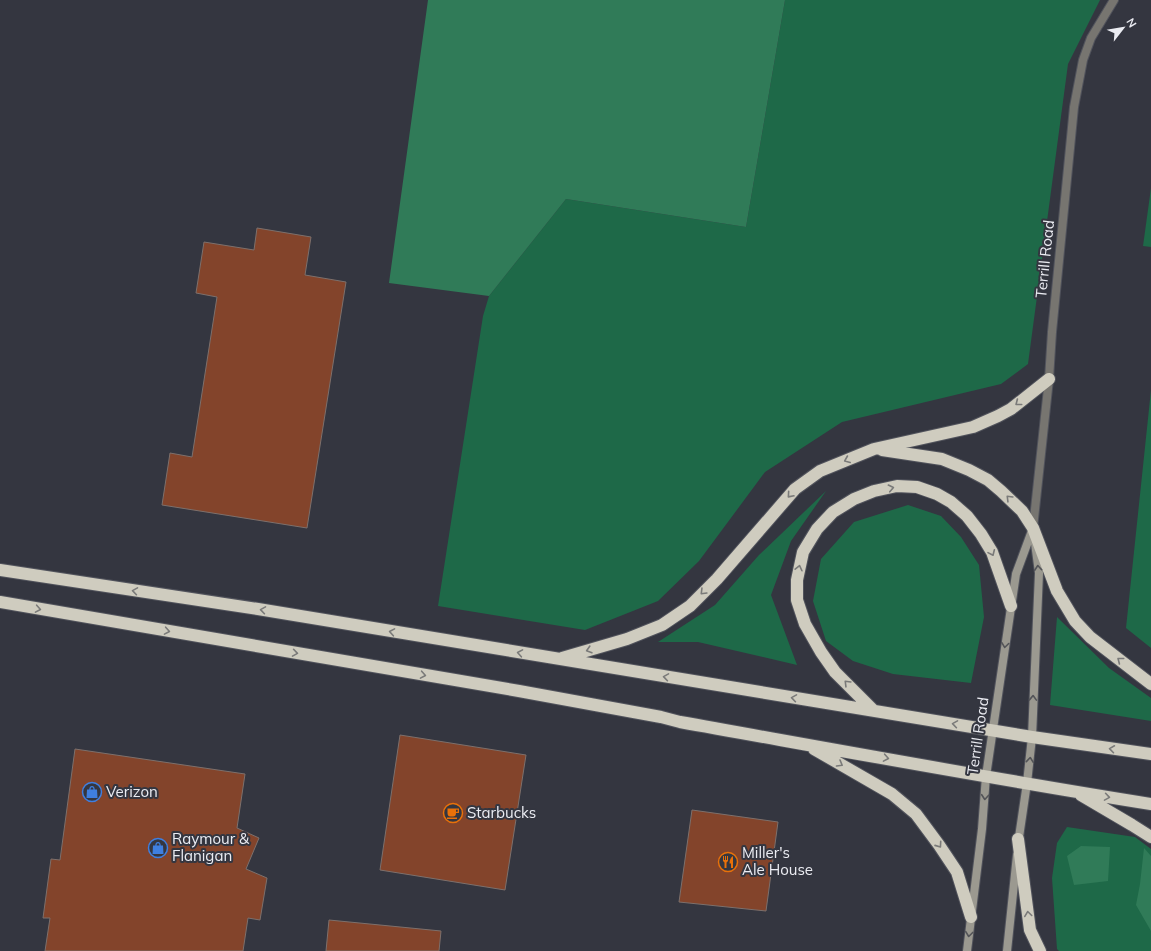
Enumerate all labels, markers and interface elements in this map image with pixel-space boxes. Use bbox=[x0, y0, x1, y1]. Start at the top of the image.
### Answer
north arrow bbox=[1103, 8, 1143, 48]
text: N bbox=[1123, 16, 1140, 30]
street label: Terrill Road bbox=[1031, 219, 1058, 299]
one-way arrow bbox=[1015, 398, 1022, 406]
one-way arrow bbox=[844, 455, 852, 463]
one-way arrow bbox=[887, 484, 894, 492]
one-way arrow bbox=[788, 491, 795, 498]
one-way arrow bbox=[1006, 495, 1014, 503]
one-way arrow bbox=[987, 550, 995, 557]
one-way arrow bbox=[795, 565, 803, 572]
one-way arrow bbox=[1034, 565, 1043, 572]
one-way arrow bbox=[132, 587, 138, 596]
one-way arrow bbox=[700, 587, 708, 595]
one-way arrow bbox=[35, 604, 42, 613]
one-way arrow bbox=[260, 606, 267, 615]
one-way arrow bbox=[163, 626, 170, 635]
one-way arrow bbox=[389, 628, 395, 637]
one-way arrow bbox=[1001, 642, 1010, 648]
one-way arrow bbox=[586, 645, 593, 654]
one-way arrow bbox=[292, 648, 298, 657]
one-way arrow bbox=[517, 649, 523, 658]
one-way arrow bbox=[1117, 658, 1124, 665]
one-way arrow bbox=[420, 670, 426, 678]
one-way arrow bbox=[663, 673, 669, 682]
one-way arrow bbox=[844, 680, 851, 688]
one-way arrow bbox=[791, 694, 797, 703]
one-way arrow bbox=[1029, 695, 1038, 701]
street label: Terrill Road bbox=[963, 696, 992, 776]
one-way arrow bbox=[952, 720, 958, 729]
one-way arrow bbox=[1109, 745, 1115, 754]
one-way arrow bbox=[883, 754, 889, 762]
one-way arrow bbox=[1025, 757, 1034, 763]
one-way arrow bbox=[836, 759, 843, 766]
shop icon: Verizon bbox=[81, 781, 103, 803]
place label: Verizon bbox=[106, 782, 158, 801]
one-way arrow bbox=[1104, 792, 1110, 801]
one-way arrow bbox=[980, 794, 989, 800]
cafe icon: Starbucks bbox=[442, 802, 464, 824]
place label: Starbucks bbox=[467, 803, 536, 822]
place label: Raymour & Flanigan bbox=[172, 829, 250, 865]
shop icon: Raymour & Flanigan bbox=[147, 837, 169, 859]
one-way arrow bbox=[934, 841, 942, 848]
place label: Miller's Ale House bbox=[742, 843, 813, 879]
restaurant icon: Miller's Ale House bbox=[717, 851, 739, 873]
one-way arrow bbox=[1024, 911, 1033, 917]
one-way arrow bbox=[965, 931, 974, 937]

